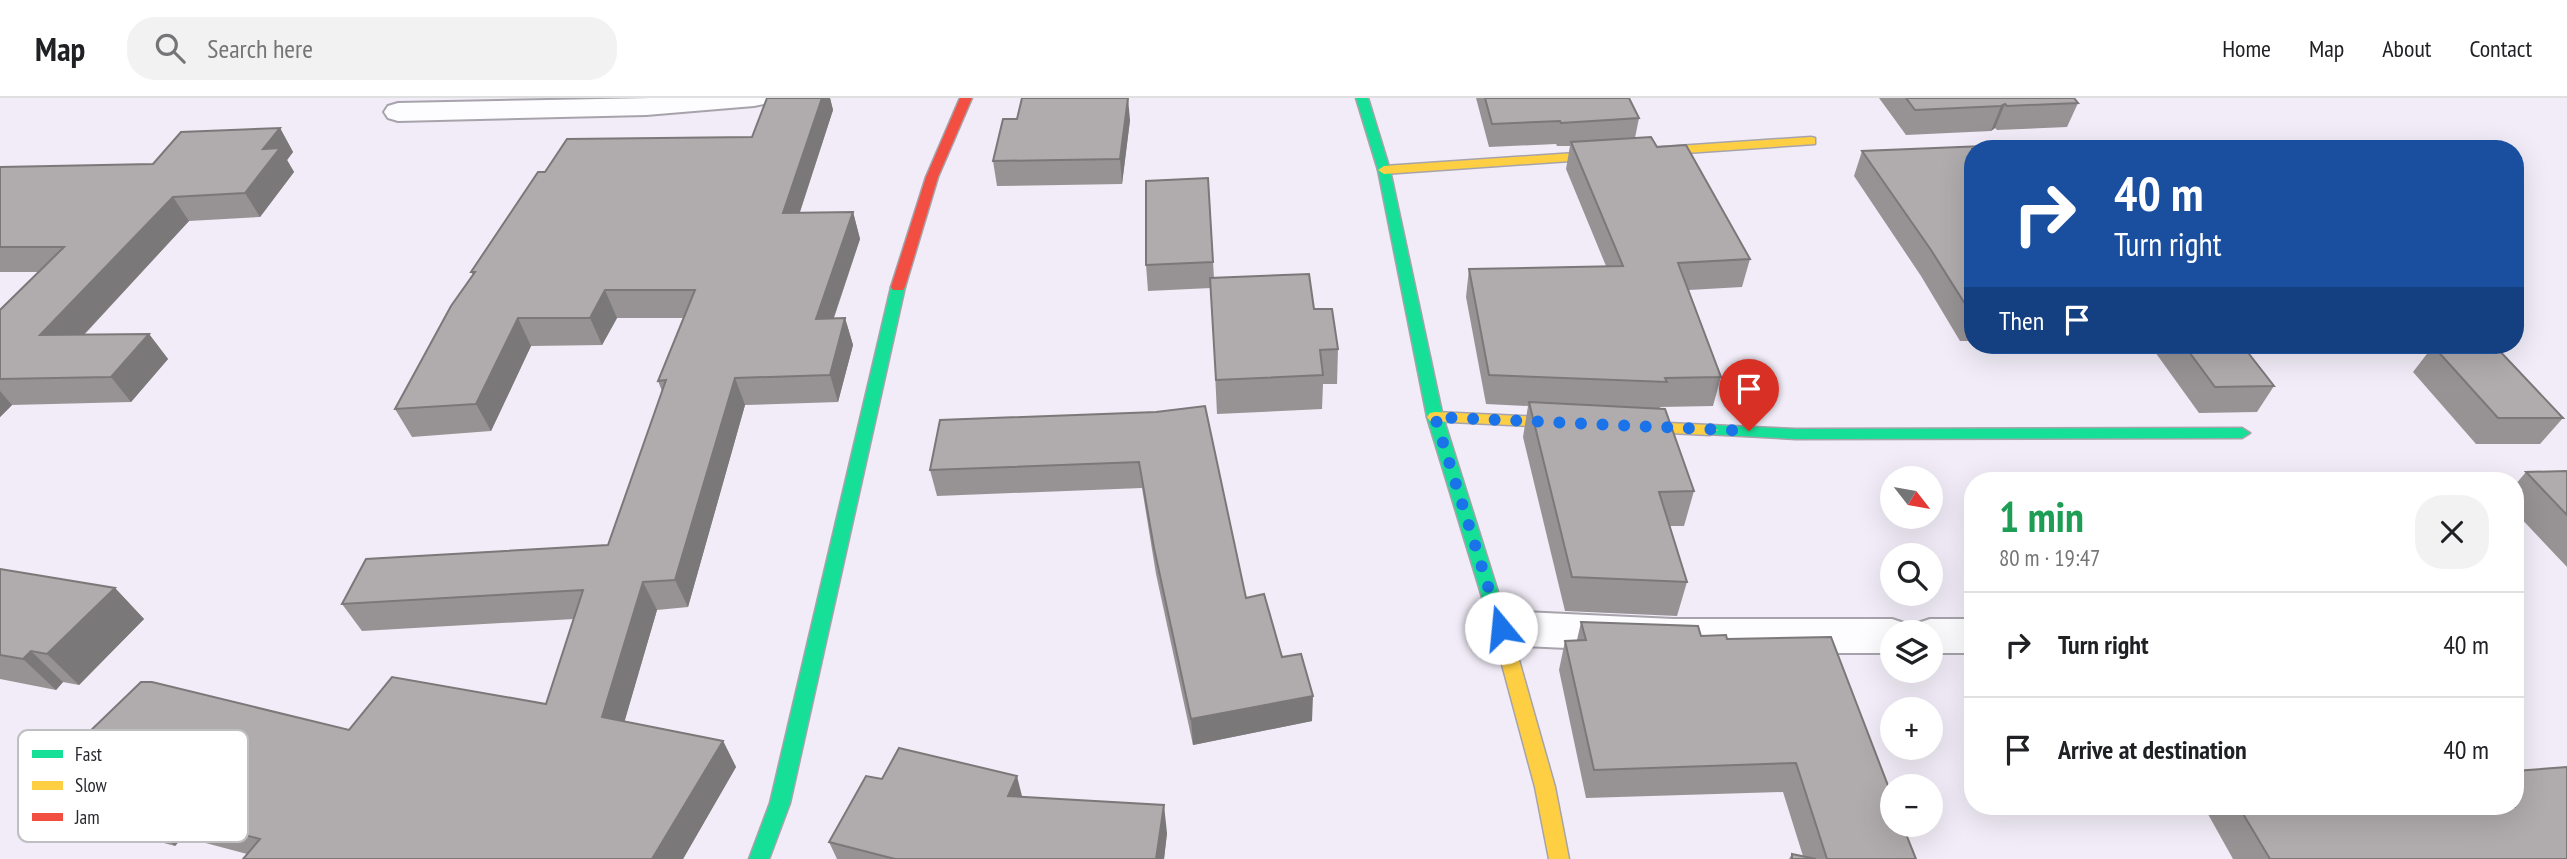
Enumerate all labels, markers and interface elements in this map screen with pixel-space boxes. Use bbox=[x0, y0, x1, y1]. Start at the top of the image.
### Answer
search box bbox=[127, 17, 617, 80]
text: Map bbox=[35, 27, 85, 70]
icon: search bbox=[151, 29, 189, 67]
text: Search here bbox=[207, 32, 313, 65]
text: Home bbox=[2222, 33, 2271, 64]
text: Map bbox=[2309, 33, 2344, 64]
text: About bbox=[2382, 33, 2431, 64]
text: Contact bbox=[2469, 33, 2532, 64]
text: 40 m bbox=[2114, 161, 2203, 225]
icon: right bbox=[1999, 168, 2090, 259]
text: Turn right bbox=[2114, 223, 2222, 265]
icon: arrive bbox=[2058, 301, 2096, 339]
text: Then bbox=[1999, 304, 2044, 337]
pin bbox=[1719, 359, 1779, 431]
icon: arrive bbox=[1730, 370, 1768, 408]
north arrow bbox=[1880, 466, 1942, 528]
map controls bbox=[1880, 466, 1943, 837]
text: 1 min bbox=[1999, 489, 2084, 544]
button: close bbox=[2415, 495, 2489, 569]
button: search bbox=[1880, 543, 1943, 606]
text: 80 m · 19:47 bbox=[1999, 543, 2100, 572]
position arrow bbox=[1464, 591, 1538, 665]
button: layers bbox=[1880, 620, 1943, 683]
icon: right bbox=[1999, 626, 2037, 664]
text: Turn right bbox=[2058, 628, 2149, 661]
text: 40 m bbox=[2443, 628, 2489, 661]
button: + bbox=[1880, 697, 1943, 760]
legend bbox=[18, 730, 248, 842]
icon: arrive bbox=[1999, 731, 2037, 769]
text: Arrive at destination bbox=[2058, 733, 2247, 766]
text: 40 m bbox=[2443, 733, 2489, 766]
text: Fast bbox=[75, 742, 103, 766]
text: Slow bbox=[75, 773, 108, 797]
button: − bbox=[1880, 774, 1943, 837]
text: Jam bbox=[74, 805, 100, 829]

